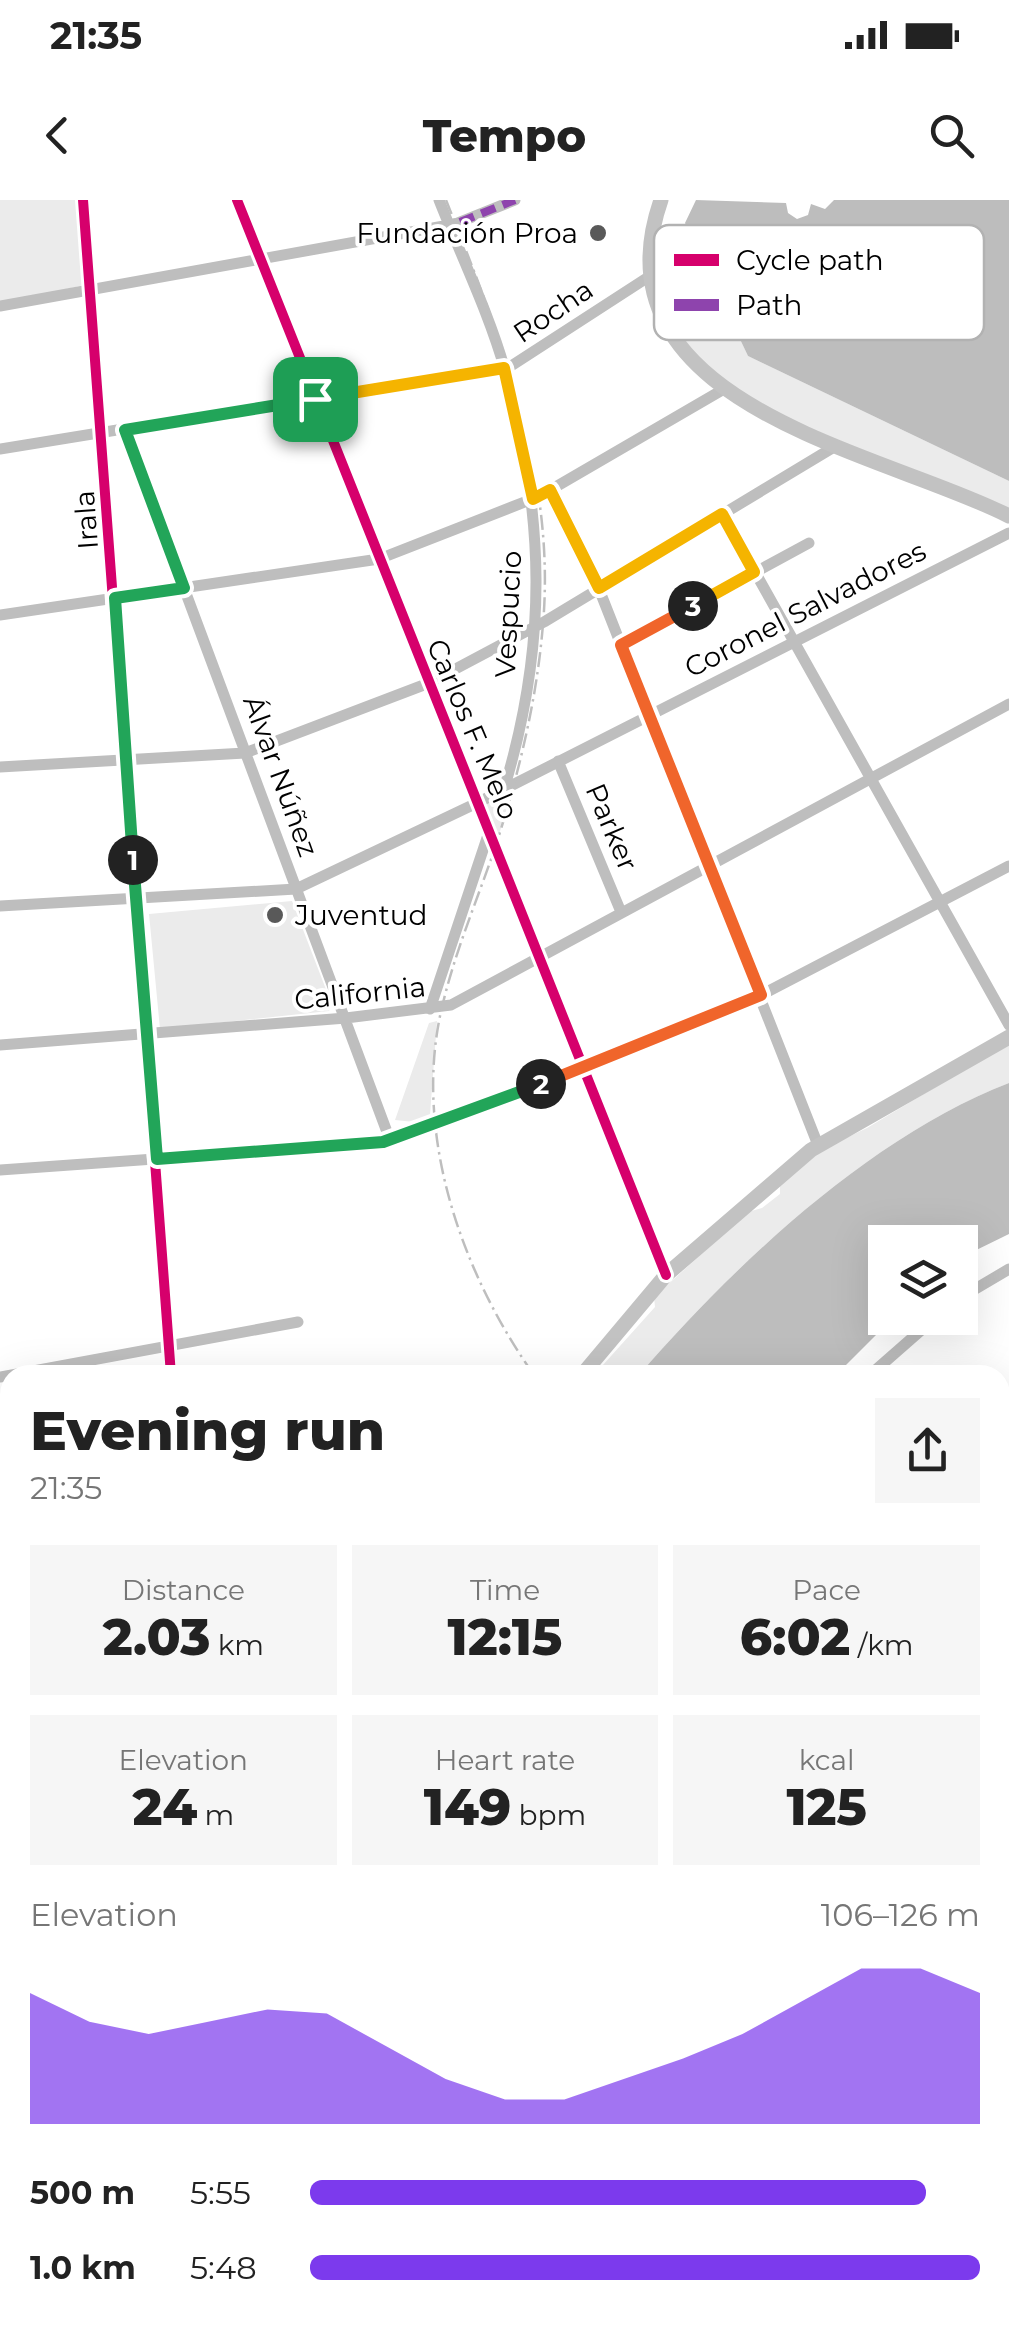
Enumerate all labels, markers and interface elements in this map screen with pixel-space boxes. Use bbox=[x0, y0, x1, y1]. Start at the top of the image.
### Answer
text: 21:35 bbox=[50, 12, 142, 59]
icon: back bbox=[30, 108, 85, 163]
text: Tempo bbox=[423, 108, 586, 163]
icon: search bbox=[924, 108, 979, 163]
place label: Fundación Proa bbox=[356, 216, 578, 250]
marker: Fundación Proa bbox=[587, 222, 609, 244]
legend bbox=[654, 225, 984, 340]
text: Cycle path bbox=[736, 243, 884, 277]
street label: Rocha bbox=[507, 272, 599, 350]
text: Path bbox=[736, 288, 803, 322]
pin bbox=[273, 357, 358, 442]
icon: arrive bbox=[288, 372, 343, 427]
street label: Irala bbox=[67, 489, 105, 551]
street label: Coronel Salvadores bbox=[679, 533, 931, 685]
street label: Vespucio bbox=[488, 550, 528, 678]
pin: 3 bbox=[668, 581, 718, 631]
text: 3 bbox=[685, 589, 701, 623]
street label: Carlos F. Melo bbox=[420, 634, 526, 824]
street label: Álvar Núñez bbox=[236, 691, 326, 861]
street label: Parker bbox=[578, 778, 646, 876]
pin: 1 bbox=[108, 835, 158, 885]
text: 1 bbox=[128, 843, 138, 877]
place label: Juventud bbox=[294, 898, 428, 932]
marker: Juventud bbox=[264, 904, 286, 926]
street label: California bbox=[293, 969, 427, 1017]
pin: 2 bbox=[516, 1059, 566, 1109]
text: 2 bbox=[533, 1067, 549, 1101]
map controls bbox=[868, 1225, 978, 1335]
button: layers bbox=[868, 1225, 978, 1335]
text: Evening run bbox=[30, 1397, 385, 1464]
button: share bbox=[875, 1398, 980, 1503]
text: 21:35 bbox=[30, 1468, 102, 1507]
text: Distance bbox=[122, 1573, 245, 1607]
text: Time bbox=[470, 1573, 540, 1607]
text: Pace bbox=[792, 1573, 861, 1607]
text: 2.03 bbox=[103, 1607, 210, 1668]
text: 12:15 bbox=[448, 1607, 562, 1668]
text: 6:02 bbox=[740, 1607, 850, 1668]
text: km bbox=[210, 1628, 264, 1662]
text: /km bbox=[850, 1628, 913, 1662]
text: Elevation bbox=[119, 1743, 248, 1777]
text: Heart rate bbox=[435, 1743, 575, 1777]
text: kcal bbox=[799, 1743, 855, 1777]
text: 24 bbox=[132, 1777, 197, 1838]
text: 149 bbox=[424, 1777, 511, 1838]
text: 125 bbox=[786, 1777, 867, 1838]
text: m bbox=[197, 1798, 234, 1832]
text: bpm bbox=[511, 1798, 586, 1832]
text: Elevation bbox=[30, 1895, 178, 1934]
text: 106–126 m bbox=[821, 1895, 980, 1934]
text: 500 m bbox=[30, 2173, 135, 2212]
text: 5:55 bbox=[190, 2173, 251, 2212]
text: 1.0 km bbox=[30, 2248, 136, 2287]
text: 5:48 bbox=[190, 2248, 257, 2287]

